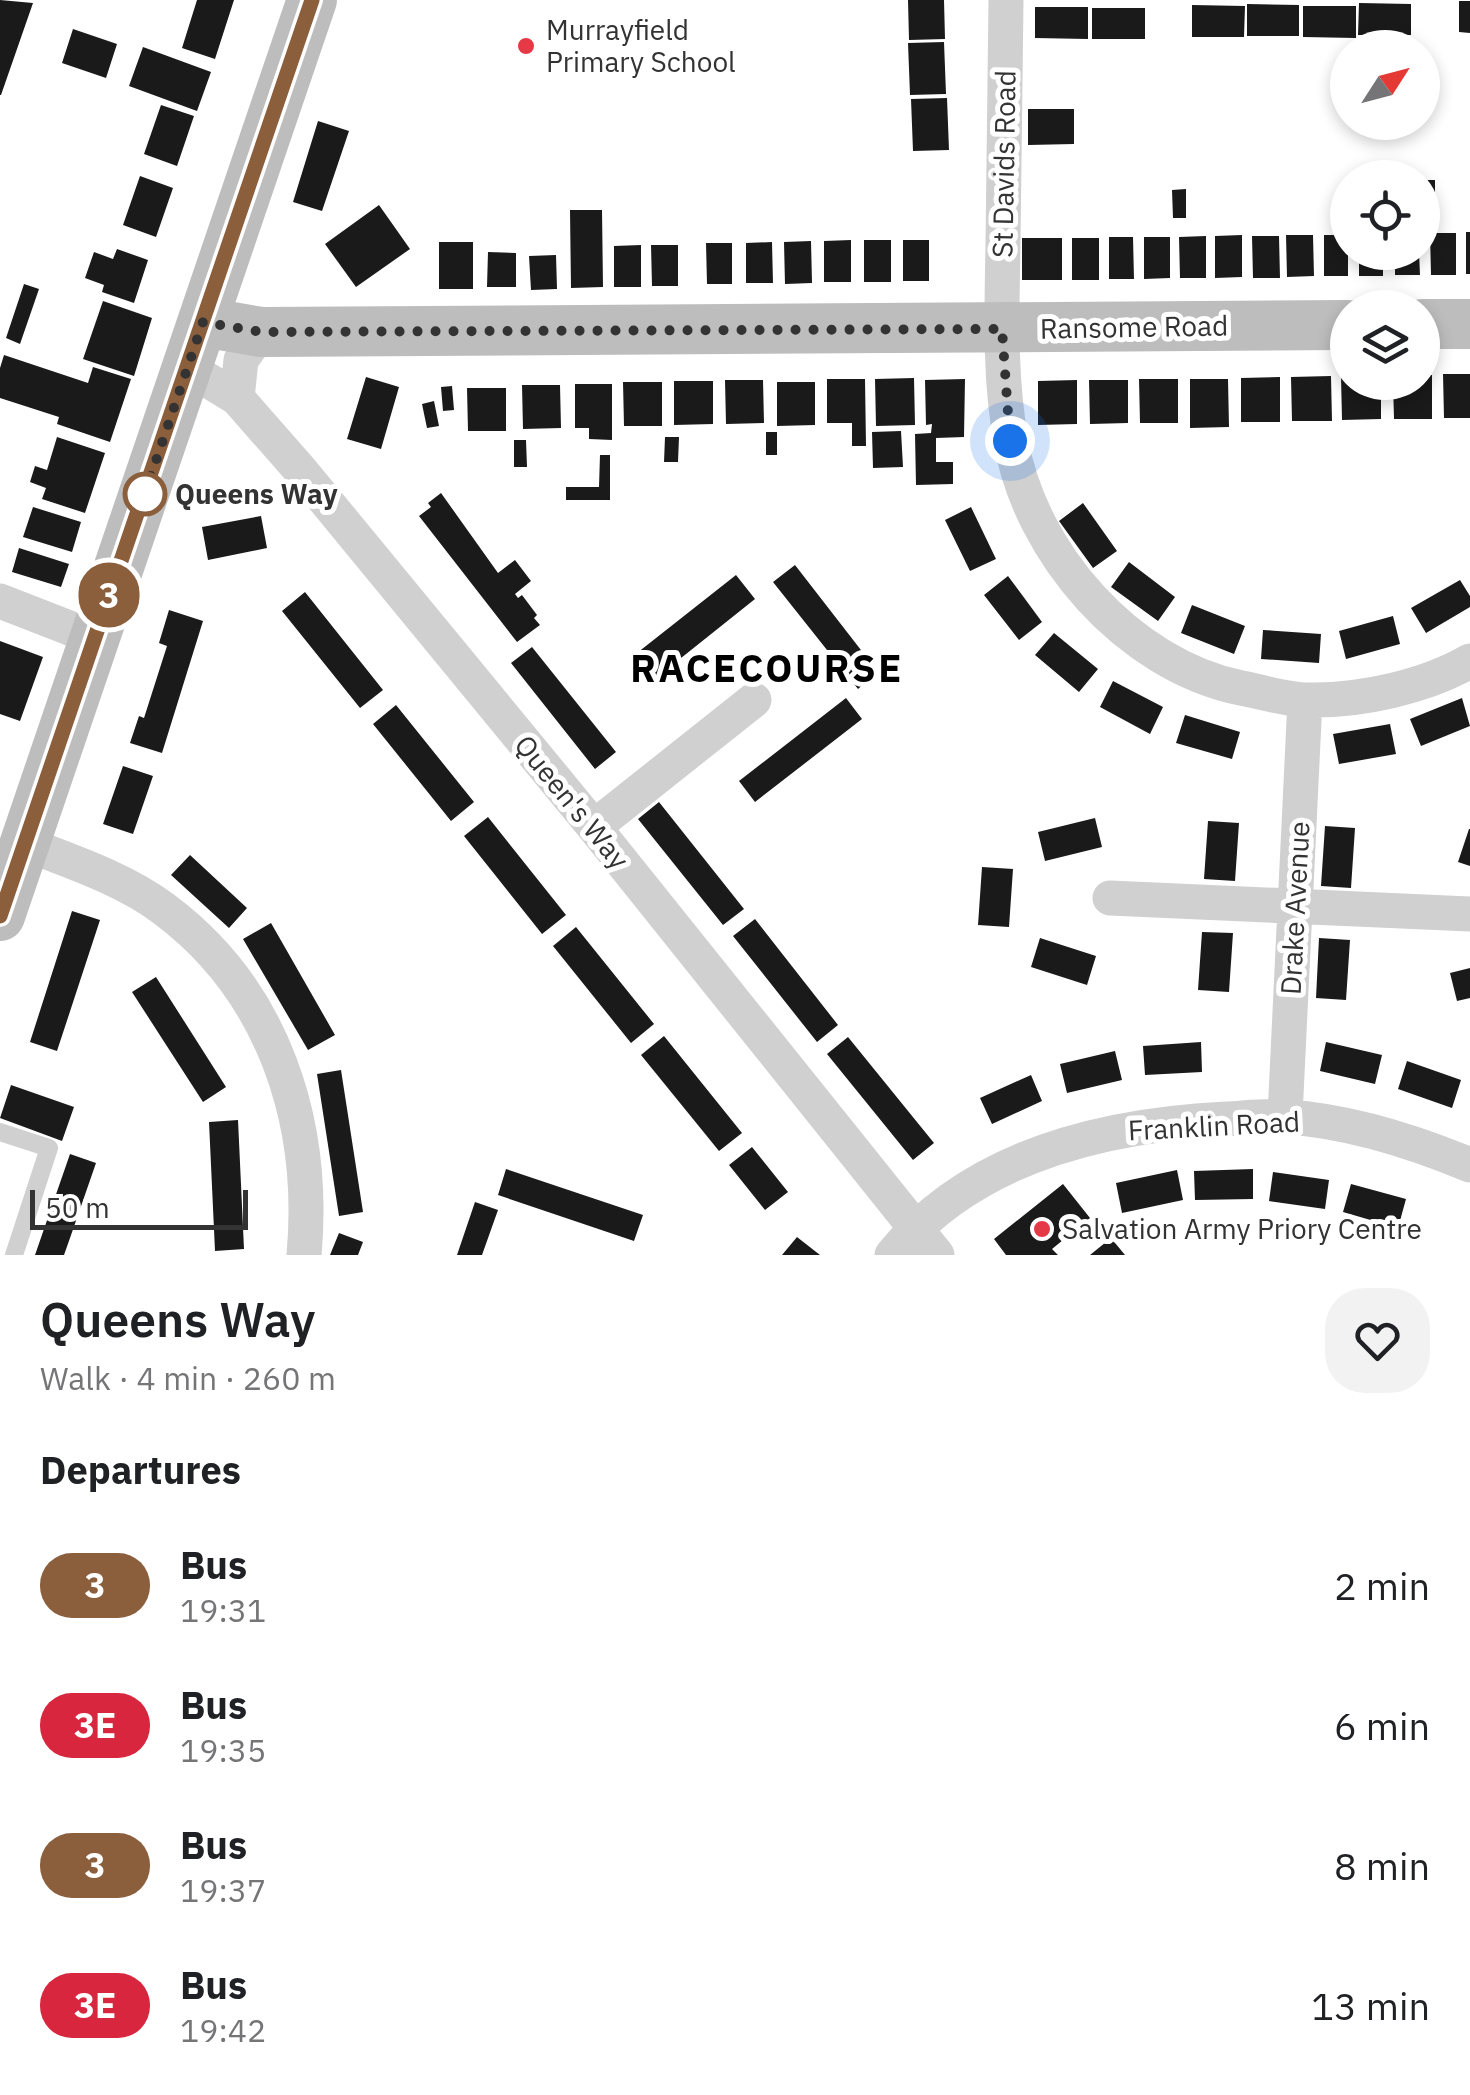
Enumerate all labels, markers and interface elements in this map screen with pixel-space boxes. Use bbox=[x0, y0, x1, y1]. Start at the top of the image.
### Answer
place label: Murrayfield Primary School bbox=[546, 11, 736, 80]
north arrow bbox=[1330, 30, 1440, 140]
map controls bbox=[1330, 30, 1440, 400]
marker: Murrayfield Primary School bbox=[515, 35, 537, 57]
street label: St Davids Road bbox=[983, 70, 1024, 258]
button: locate bbox=[1330, 160, 1440, 270]
button: layers bbox=[1330, 290, 1440, 400]
street label: Ransome Road bbox=[1039, 306, 1229, 347]
your location bbox=[985, 416, 1035, 466]
marker: Queens Way bbox=[124, 473, 166, 515]
place label: Queens Way bbox=[175, 475, 338, 512]
line badge: 3 bbox=[76, 562, 142, 628]
text: 3 bbox=[98, 572, 120, 618]
district label: RACECOURSE bbox=[630, 643, 904, 692]
street label: Queen's Way bbox=[507, 727, 638, 876]
street label: Drake Avenue bbox=[1271, 820, 1318, 996]
street label: Franklin Road bbox=[1127, 1103, 1301, 1148]
scale bar bbox=[30, 1185, 248, 1230]
text: 50 m bbox=[45, 1189, 110, 1226]
place label: Salvation Army Priory Centre bbox=[1062, 1210, 1422, 1247]
marker: Salvation Army Priory Centre bbox=[1031, 1218, 1053, 1240]
text: Queens Way bbox=[40, 1288, 315, 1350]
button: heart bbox=[1325, 1288, 1430, 1393]
text: Walk · 4 min · 260 m bbox=[40, 1357, 336, 1399]
text: Departures bbox=[40, 1445, 241, 1494]
text: Bus bbox=[180, 1540, 247, 1589]
text: 2 min bbox=[1334, 1561, 1430, 1610]
text: 3 bbox=[84, 1562, 106, 1608]
text: 19:31 bbox=[180, 1589, 266, 1631]
text: Bus bbox=[180, 1680, 247, 1729]
text: 6 min bbox=[1334, 1701, 1430, 1750]
text: 3E bbox=[74, 1702, 116, 1748]
text: 19:35 bbox=[180, 1729, 266, 1771]
text: Bus bbox=[180, 1820, 247, 1869]
text: 8 min bbox=[1334, 1841, 1430, 1890]
text: 3 bbox=[84, 1842, 106, 1888]
text: 19:37 bbox=[180, 1869, 266, 1911]
text: Bus bbox=[180, 1960, 247, 2009]
text: 13 min bbox=[1311, 1981, 1430, 2030]
text: 3E bbox=[74, 1982, 116, 2028]
text: 19:42 bbox=[180, 2009, 266, 2051]

